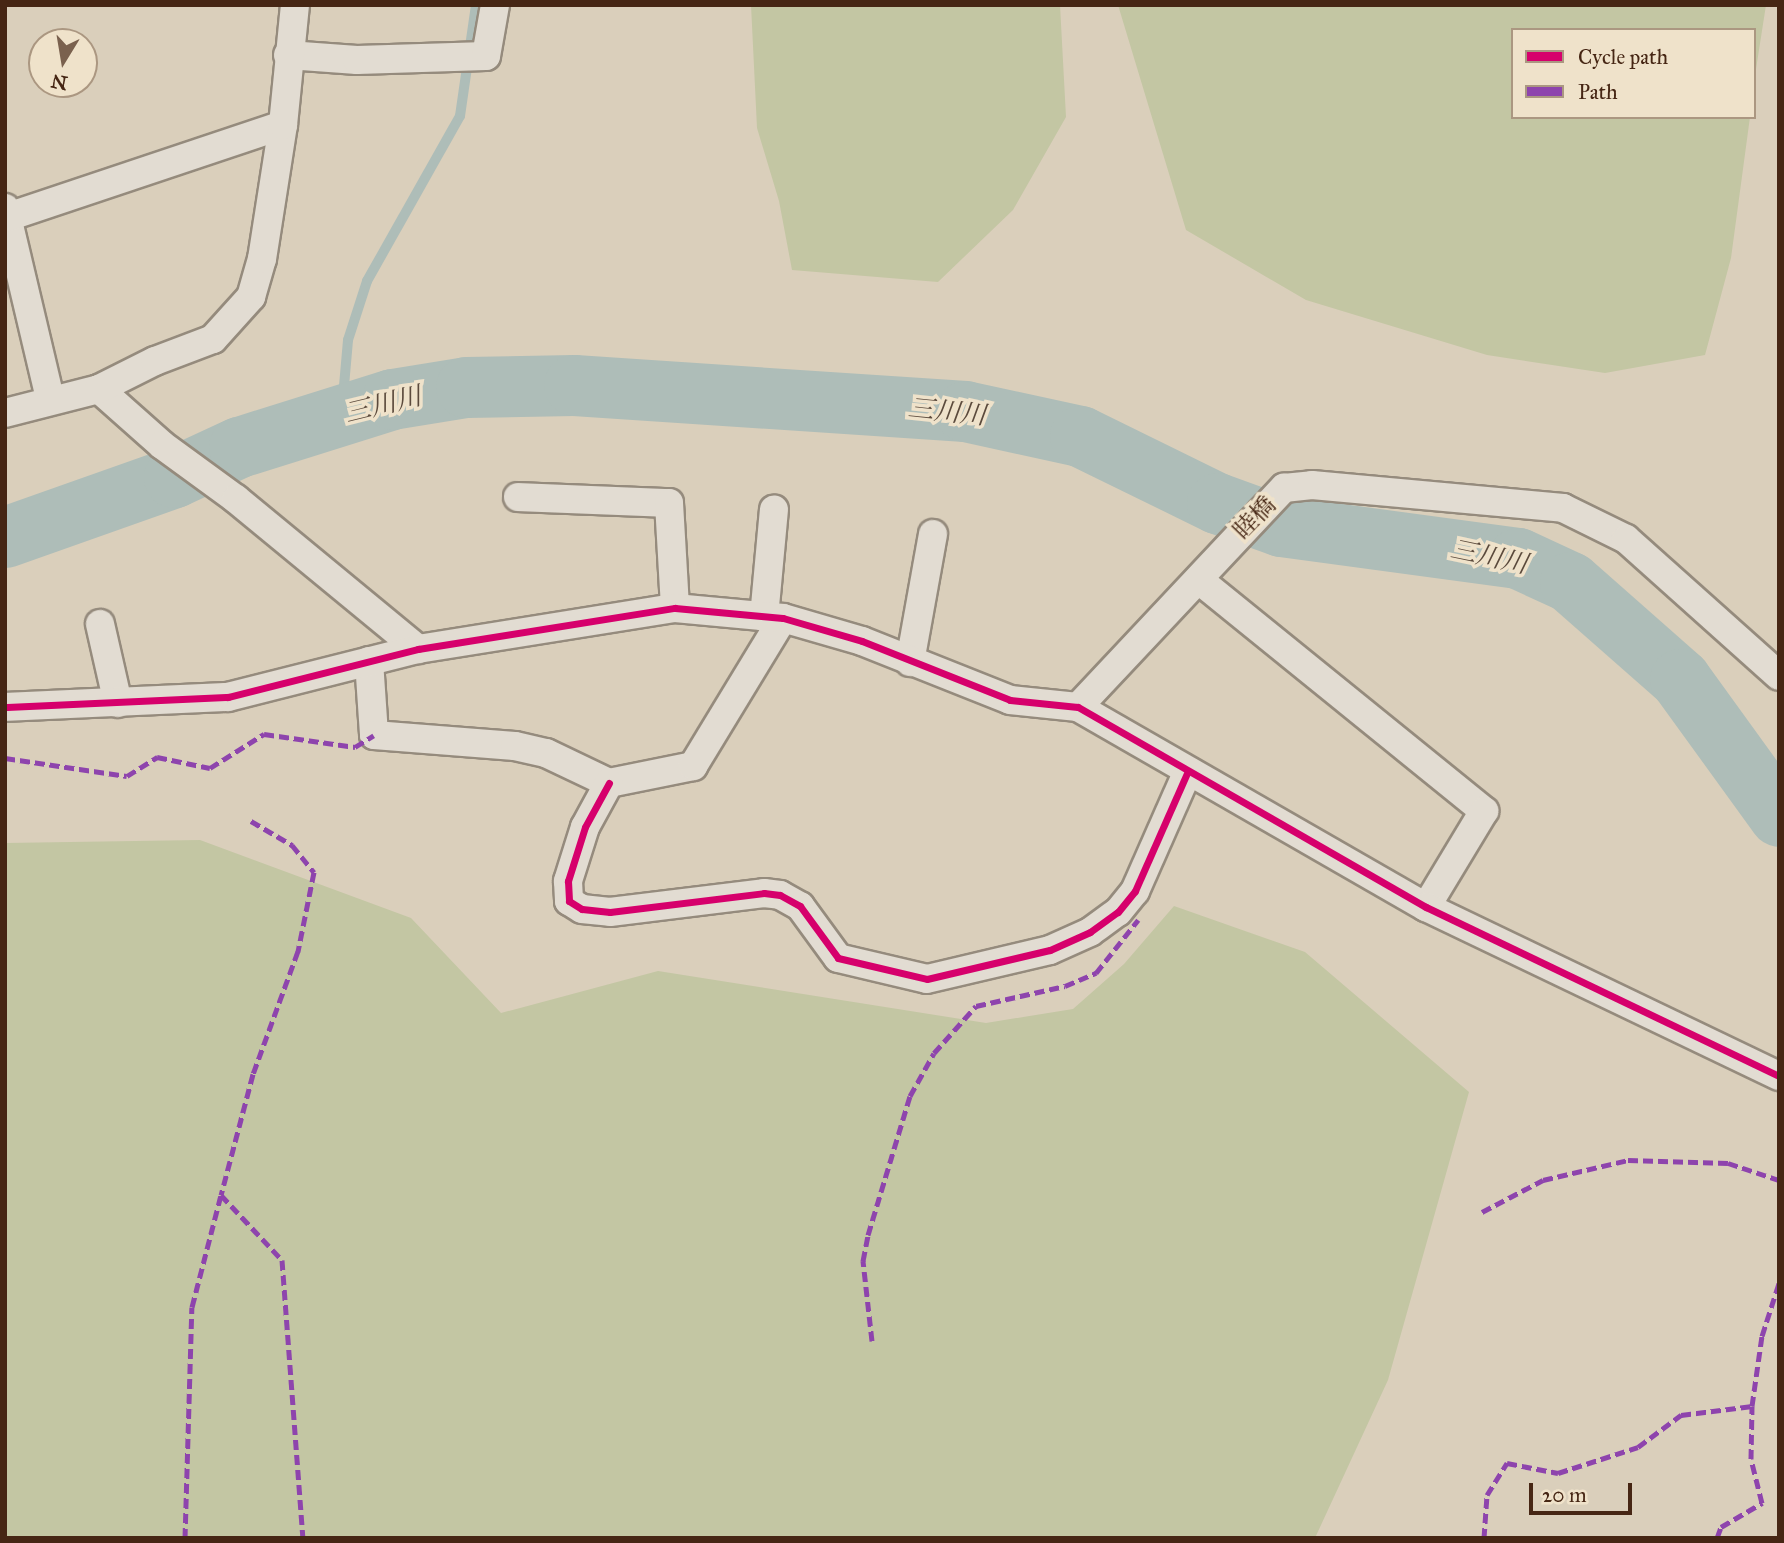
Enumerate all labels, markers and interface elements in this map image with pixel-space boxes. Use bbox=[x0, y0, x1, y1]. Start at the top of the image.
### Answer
north arrow bbox=[28, 28, 98, 98]
legend bbox=[1511, 28, 1756, 119]
text: Cycle path bbox=[1578, 44, 1668, 70]
text: N bbox=[49, 69, 69, 95]
text: Path bbox=[1578, 79, 1618, 105]
water label: 三川川 bbox=[341, 380, 425, 430]
water label: 三川川 bbox=[907, 392, 987, 432]
street label: 睦橋 bbox=[1228, 491, 1282, 545]
water label: 三川川 bbox=[1448, 534, 1530, 580]
scale bar bbox=[1532, 1470, 1635, 1514]
text: 20 m bbox=[1542, 1482, 1587, 1508]

